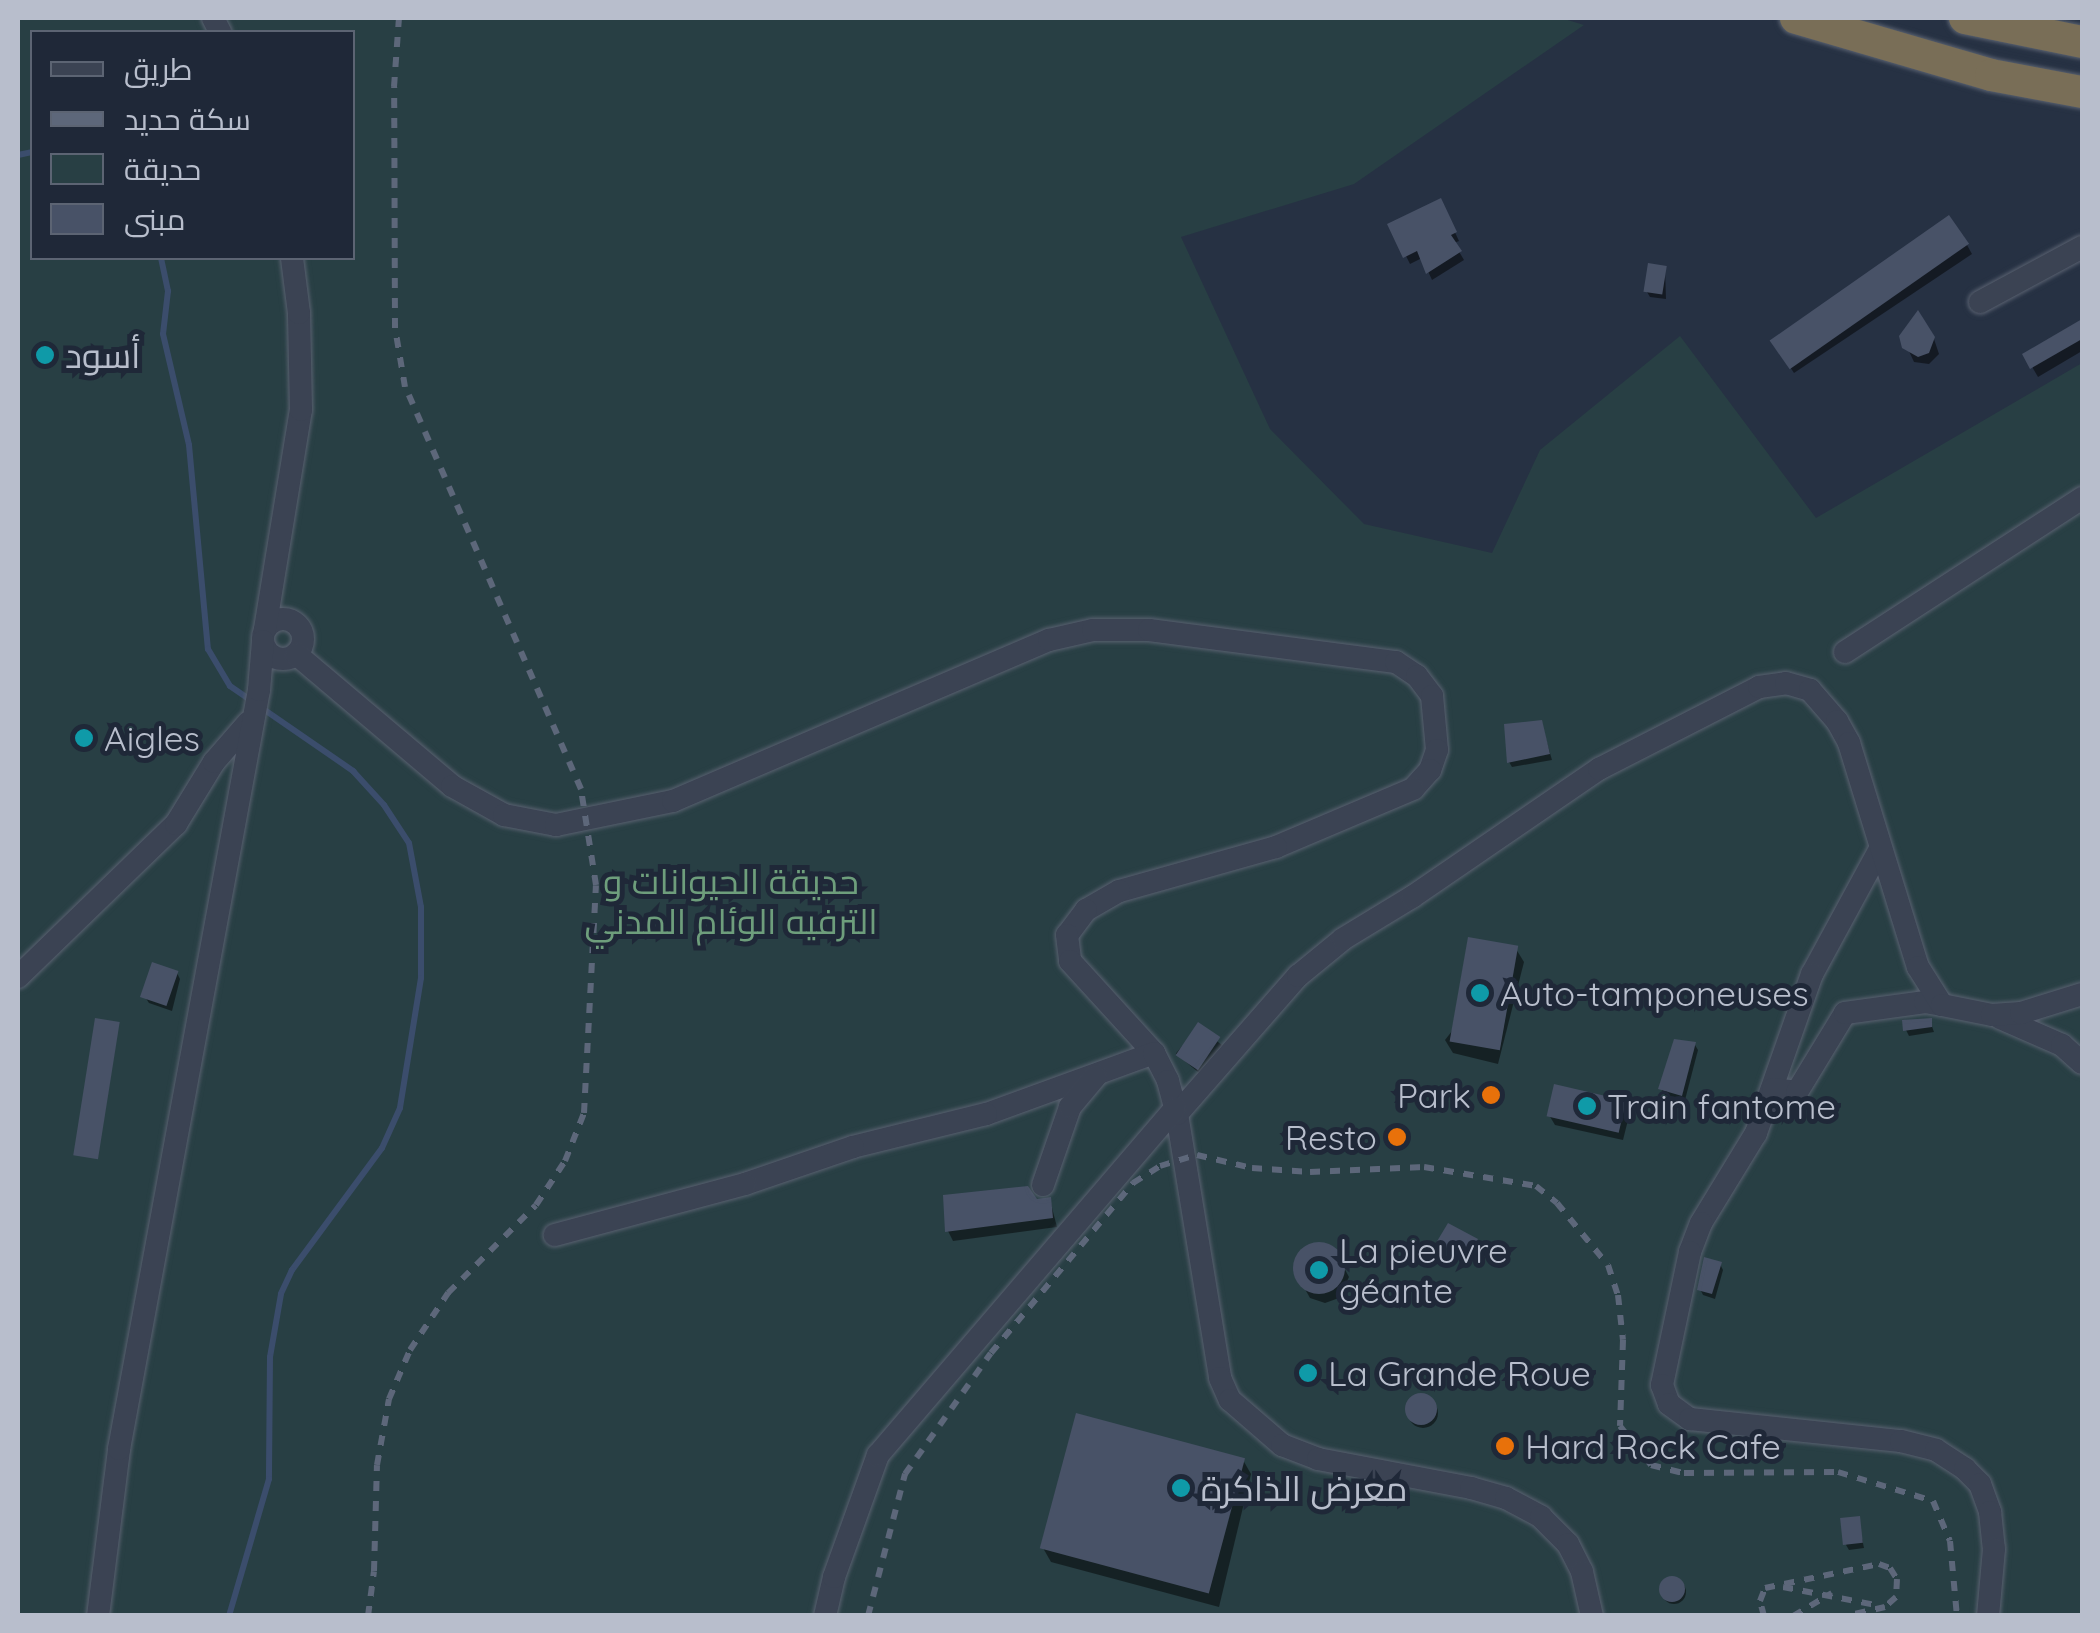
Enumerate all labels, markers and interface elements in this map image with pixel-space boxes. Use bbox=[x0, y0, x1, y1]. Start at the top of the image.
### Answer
legend bbox=[30, 30, 355, 260]
text: طريق bbox=[124, 50, 193, 88]
text: سكة حديد bbox=[124, 100, 251, 138]
text: حديقة bbox=[124, 150, 201, 188]
text: مبنى bbox=[124, 200, 185, 238]
place label: أسود bbox=[65, 334, 140, 376]
marker: أسود bbox=[34, 344, 56, 366]
place label: Aigles bbox=[104, 717, 200, 759]
marker: Aigles bbox=[73, 727, 95, 749]
park label: حديقة الحيوانات و الترفيه الوئام المدني bbox=[584, 860, 878, 942]
place label: Auto-tamponeuses bbox=[1500, 972, 1809, 1014]
marker: Auto-tamponeuses bbox=[1469, 982, 1491, 1004]
place label: Park bbox=[1397, 1074, 1471, 1116]
marker: Park bbox=[1480, 1084, 1502, 1106]
place label: Train fantome bbox=[1607, 1085, 1836, 1127]
marker: Train fantome bbox=[1576, 1095, 1598, 1117]
place label: Resto bbox=[1285, 1116, 1377, 1158]
marker: Resto bbox=[1386, 1126, 1408, 1148]
place label: La pieuvre géante bbox=[1339, 1229, 1508, 1311]
marker: La pieuvre géante bbox=[1308, 1259, 1330, 1281]
place label: La Grande Roue bbox=[1328, 1352, 1591, 1394]
marker: La Grande Roue bbox=[1297, 1362, 1319, 1384]
place label: Hard Rock Cafe bbox=[1525, 1425, 1781, 1467]
marker: Hard Rock Cafe bbox=[1494, 1435, 1516, 1457]
place label: معرض الذاكرة bbox=[1201, 1467, 1407, 1509]
marker: معرض الذاكرة bbox=[1170, 1477, 1192, 1499]

